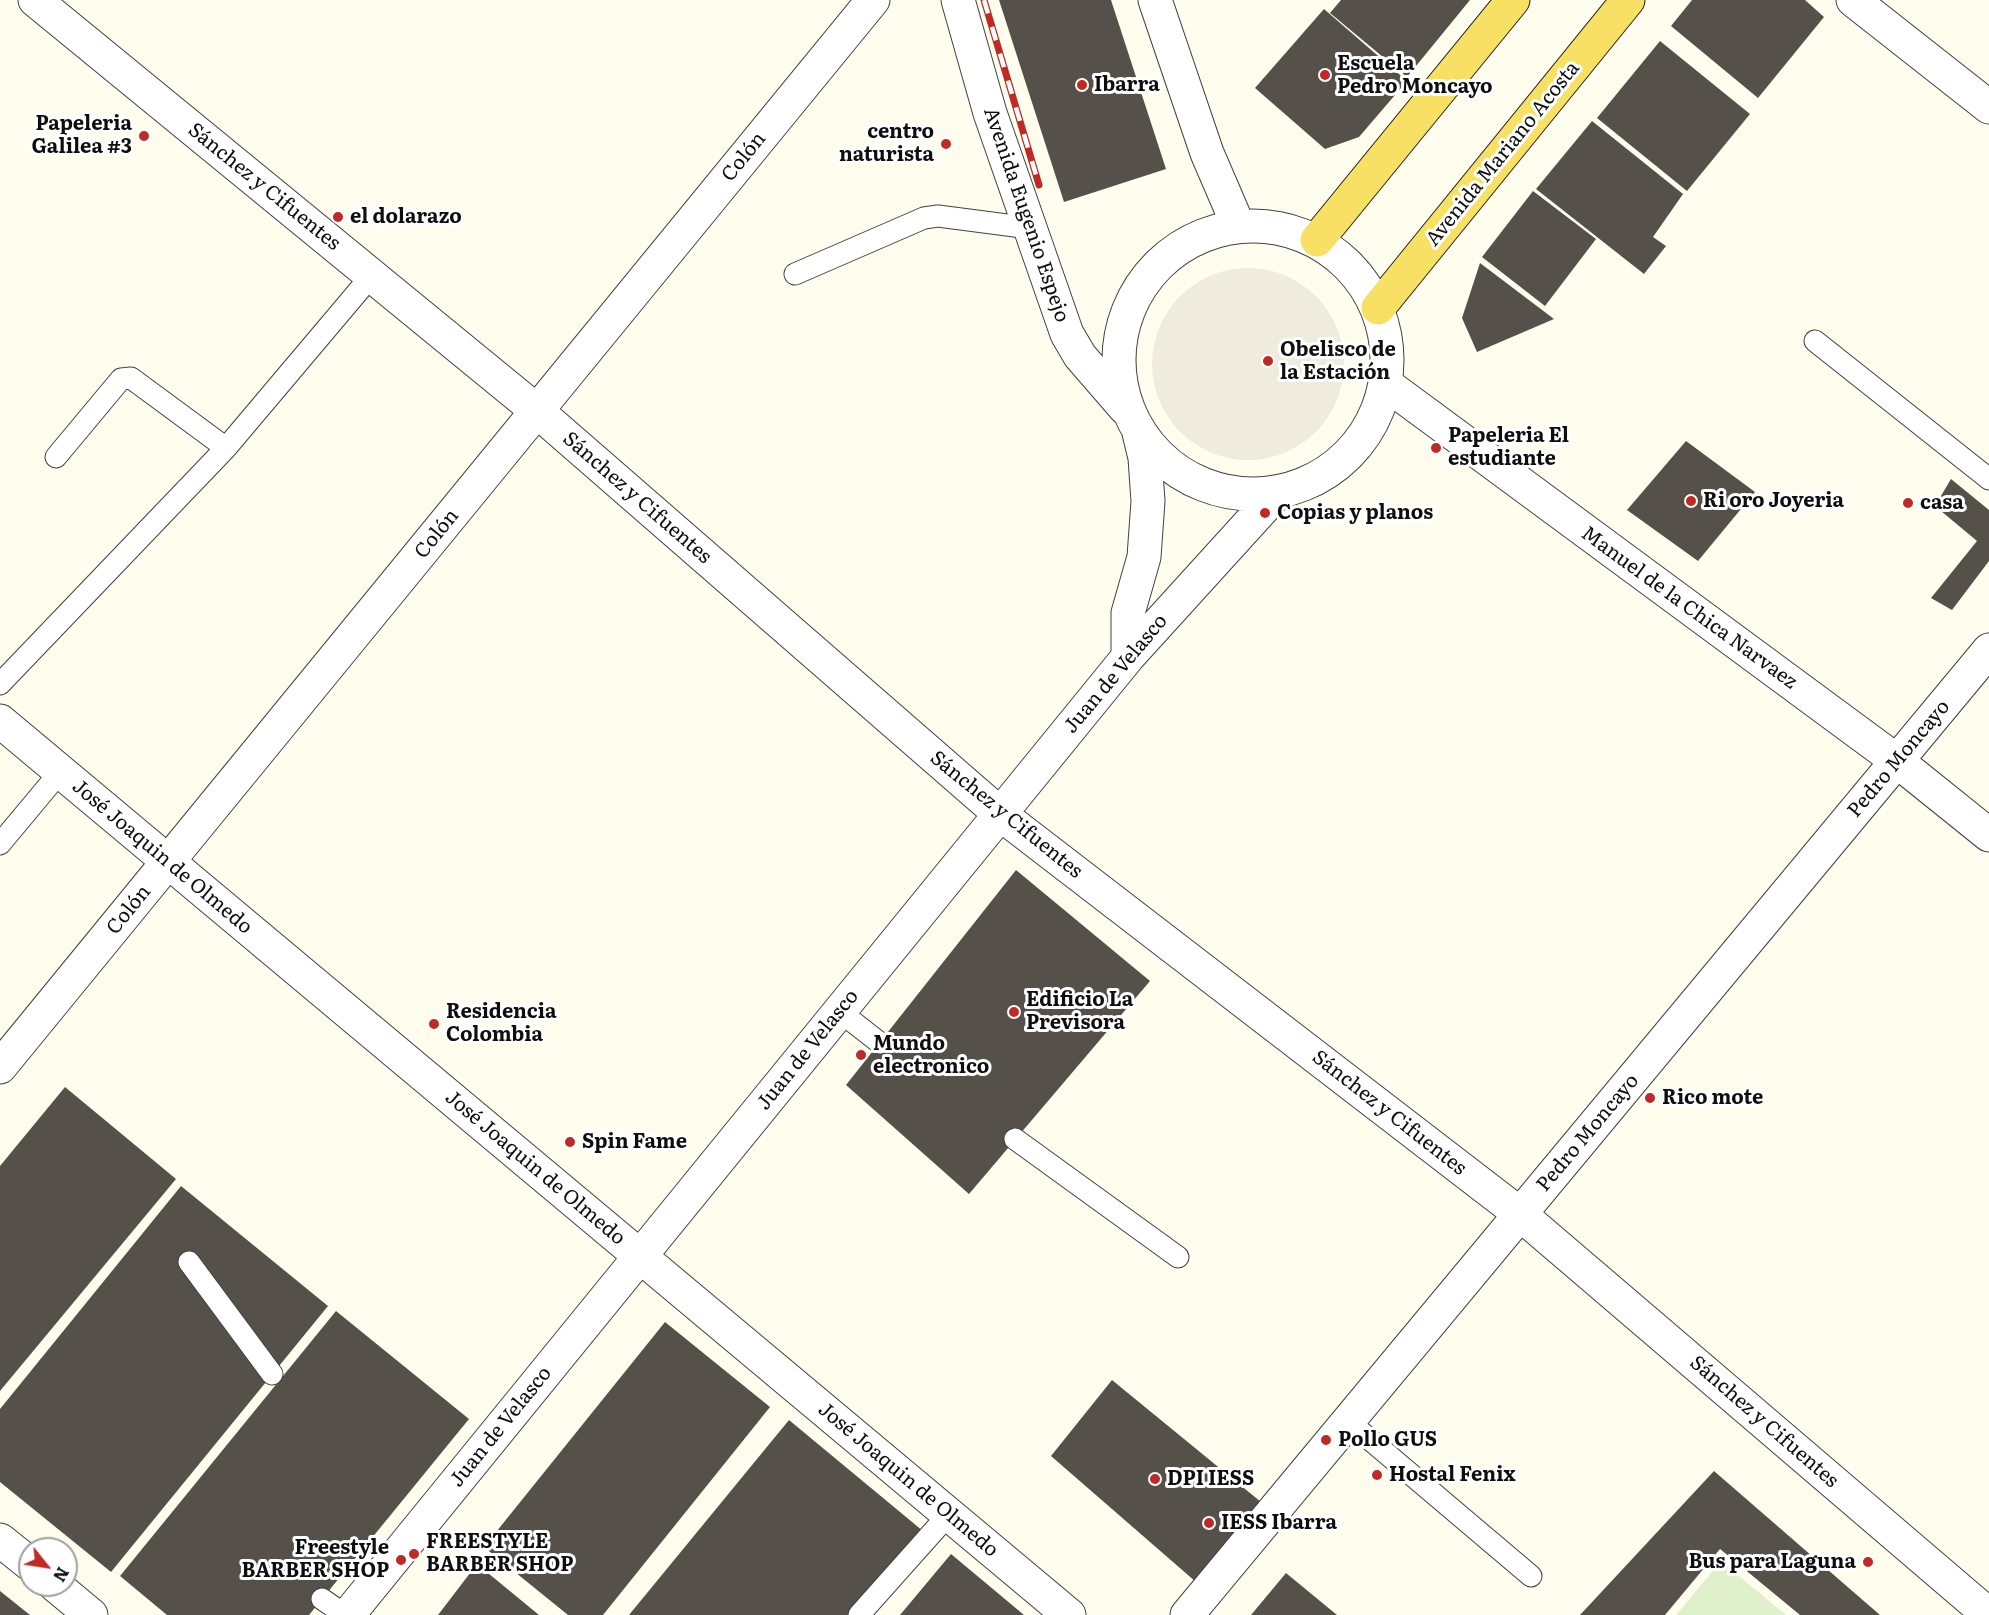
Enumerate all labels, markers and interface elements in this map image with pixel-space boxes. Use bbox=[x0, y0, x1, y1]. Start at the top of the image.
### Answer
place label: Escuela Pedro Moncayo bbox=[1337, 52, 1493, 99]
street label: Avenida Mariano Acosta bbox=[1421, 57, 1585, 251]
marker: Escuela Pedro Moncayo bbox=[1318, 68, 1332, 82]
place label: Ibarra bbox=[1094, 73, 1160, 97]
marker: Ibarra bbox=[1075, 78, 1089, 92]
street label: Avenida Eugenio Espejo bbox=[978, 104, 1074, 326]
place label: Papeleria Galilea #3 bbox=[32, 112, 132, 159]
street label: Sánchez y Cifuentes bbox=[183, 118, 345, 256]
place label: centro naturista bbox=[839, 120, 934, 167]
street label: Colón bbox=[717, 127, 771, 187]
marker: Papeleria Galilea #3 bbox=[137, 129, 151, 143]
marker: centro naturista bbox=[939, 137, 953, 151]
place label: el dolarazo bbox=[350, 205, 462, 229]
marker: el dolarazo bbox=[331, 210, 345, 224]
place label: Obelisco de la Estación bbox=[1280, 338, 1396, 385]
marker: Obelisco de la Estación bbox=[1261, 354, 1275, 368]
place label: Papeleria El estudiante bbox=[1448, 424, 1569, 471]
street label: Sánchez y Cifuentes bbox=[558, 427, 716, 569]
marker: Papeleria El estudiante bbox=[1429, 441, 1443, 455]
place label: Ri oro Joyeria bbox=[1703, 489, 1844, 513]
place label: casa bbox=[1920, 491, 1964, 515]
marker: Ri oro Joyeria bbox=[1684, 494, 1698, 508]
marker: casa bbox=[1901, 496, 1915, 510]
place label: Copias y planos bbox=[1277, 501, 1433, 525]
street label: Colón bbox=[410, 504, 464, 564]
marker: Copias y planos bbox=[1258, 506, 1272, 520]
street label: Manuel de la Chica Narvaez bbox=[1576, 522, 1802, 694]
street label: Juan de Velasco bbox=[1059, 610, 1173, 738]
street label: Pedro Moncayo bbox=[1843, 695, 1955, 823]
street label: Sánchez y Cifuentes bbox=[925, 746, 1087, 884]
street label: José Joaquin de Olmedo bbox=[67, 775, 257, 939]
street label: Colón bbox=[102, 880, 156, 940]
street label: Juan de Velasco bbox=[752, 985, 864, 1115]
place label: Edificio La Previsora bbox=[1026, 988, 1133, 1035]
place label: Residencia Colombia bbox=[446, 1000, 557, 1047]
marker: Edificio La Previsora bbox=[1007, 1005, 1021, 1019]
marker: Residencia Colombia bbox=[427, 1017, 441, 1031]
place label: Mundo electronico bbox=[873, 1032, 989, 1079]
street label: Sánchez y Cifuentes bbox=[1307, 1045, 1471, 1181]
marker: Mundo electronico bbox=[854, 1048, 868, 1062]
street label: Pedro Moncayo bbox=[1532, 1069, 1644, 1197]
street label: José Joaquin de Olmedo bbox=[440, 1086, 630, 1250]
place label: Rico mote bbox=[1662, 1086, 1763, 1110]
marker: Rico mote bbox=[1643, 1091, 1657, 1105]
place label: Spin Fame bbox=[582, 1130, 687, 1154]
marker: Spin Fame bbox=[563, 1135, 577, 1149]
street label: Sánchez y Cifuentes bbox=[1685, 1351, 1843, 1493]
street label: Juan de Velasco bbox=[445, 1362, 557, 1492]
street label: José Joaquin de Olmedo bbox=[813, 1398, 1003, 1562]
place label: Pollo GUS bbox=[1338, 1428, 1437, 1452]
marker: Pollo GUS bbox=[1319, 1433, 1333, 1447]
place label: Hostal Fenix bbox=[1389, 1463, 1515, 1487]
place label: DPI IESS bbox=[1167, 1467, 1254, 1491]
marker: Hostal Fenix bbox=[1370, 1468, 1384, 1482]
marker: DPI IESS bbox=[1148, 1472, 1162, 1486]
place label: IESS Ibarra bbox=[1221, 1511, 1337, 1535]
marker: IESS Ibarra bbox=[1202, 1516, 1216, 1530]
place label: FREESTYLE BARBER SHOP bbox=[426, 1530, 573, 1577]
place label: Freestyle BARBER SHOP bbox=[242, 1536, 389, 1583]
north arrow bbox=[18, 1537, 78, 1597]
marker: FREESTYLE BARBER SHOP bbox=[407, 1547, 421, 1561]
place label: Bus para Laguna bbox=[1688, 1550, 1856, 1574]
marker: Freestyle BARBER SHOP bbox=[394, 1553, 408, 1567]
marker: Bus para Laguna bbox=[1861, 1555, 1875, 1569]
text: N bbox=[48, 1563, 76, 1587]

